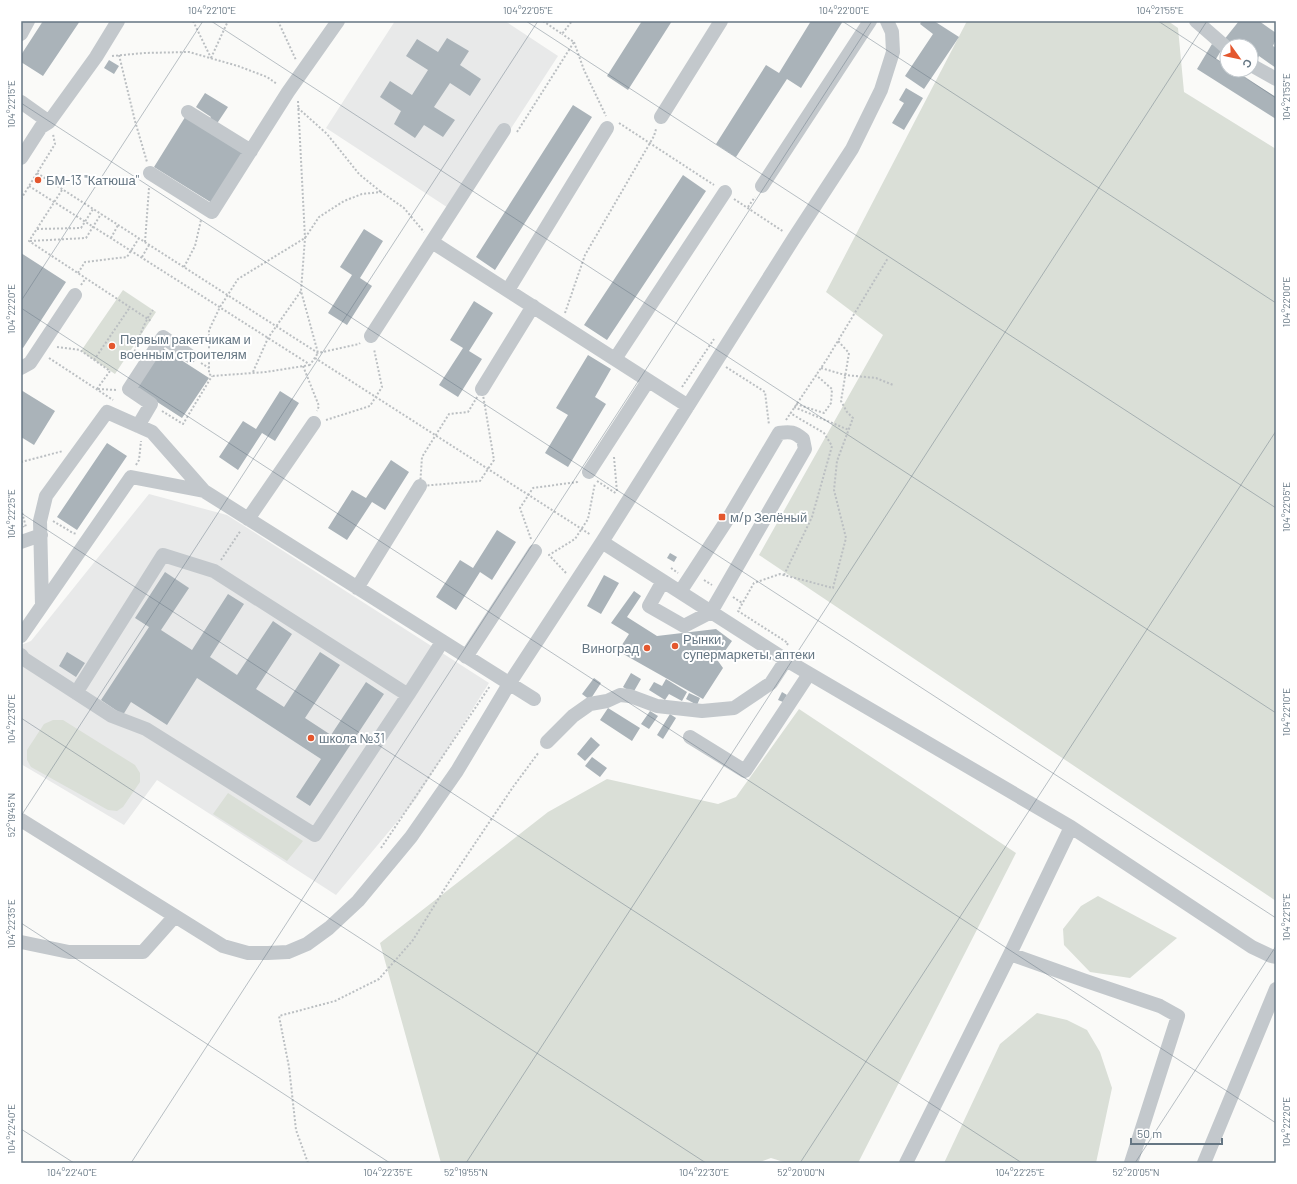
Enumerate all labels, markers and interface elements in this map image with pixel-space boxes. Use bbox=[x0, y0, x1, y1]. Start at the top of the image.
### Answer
text: 104°22'10"E bbox=[188, 4, 236, 16]
text: 104°22'05"E bbox=[503, 4, 553, 16]
text: 104°22'00"E bbox=[819, 4, 869, 16]
text: 104°21'55"E bbox=[1136, 4, 1184, 16]
north arrow bbox=[1219, 38, 1259, 78]
text: С bbox=[1240, 57, 1255, 71]
text: 104°21'55"E bbox=[1280, 73, 1292, 121]
text: 104°22'15"E bbox=[5, 80, 17, 128]
place label: БМ-13 "Катюша" bbox=[46, 172, 140, 188]
marker: БМ-13 "Катюша" bbox=[33, 175, 43, 185]
text: 104°22'00"E bbox=[1280, 277, 1292, 327]
text: 104°22'20"E bbox=[5, 284, 17, 334]
place label: Первым ракетчикам и военным строителям bbox=[120, 331, 251, 362]
marker: Первым ракетчикам и военным строителям bbox=[107, 341, 117, 351]
text: 104°22'05"E bbox=[1280, 482, 1292, 532]
text: 104°22'25"E bbox=[5, 489, 17, 539]
place label: м/р Зелёный bbox=[730, 509, 807, 525]
marker: м/р Зелёный bbox=[717, 512, 727, 522]
place label: Рынки, супермаркеты, аптеки bbox=[683, 631, 815, 662]
place label: Виноград bbox=[582, 640, 639, 656]
marker: Рынки, супермаркеты, аптеки bbox=[670, 641, 680, 651]
marker: Виноград bbox=[642, 643, 652, 653]
text: 104°22'10"E bbox=[1280, 688, 1292, 736]
text: 104°22'30"E bbox=[5, 694, 17, 744]
place label: школа №31 bbox=[319, 730, 385, 746]
marker: школа №31 bbox=[306, 733, 316, 743]
text: 52°19'45"N bbox=[5, 793, 17, 837]
text: 104°22'15"E bbox=[1280, 893, 1292, 941]
text: 104°22'35"E bbox=[5, 899, 17, 949]
text: 104°22'20"E bbox=[1280, 1097, 1292, 1147]
text: 104°22'40"E bbox=[5, 1104, 17, 1154]
scale bar bbox=[1131, 1120, 1222, 1146]
text: 50 m bbox=[1137, 1126, 1162, 1140]
text: 104°22'40"E bbox=[47, 1166, 97, 1178]
text: 104°22'35"E bbox=[363, 1166, 413, 1178]
text: 52°19'55"N bbox=[444, 1166, 488, 1178]
text: 104°22'30"E bbox=[679, 1166, 729, 1178]
text: 52°20'00"N bbox=[777, 1166, 825, 1178]
text: 104°22'25"E bbox=[995, 1166, 1045, 1178]
text: 52°20'05"N bbox=[1113, 1166, 1159, 1178]

